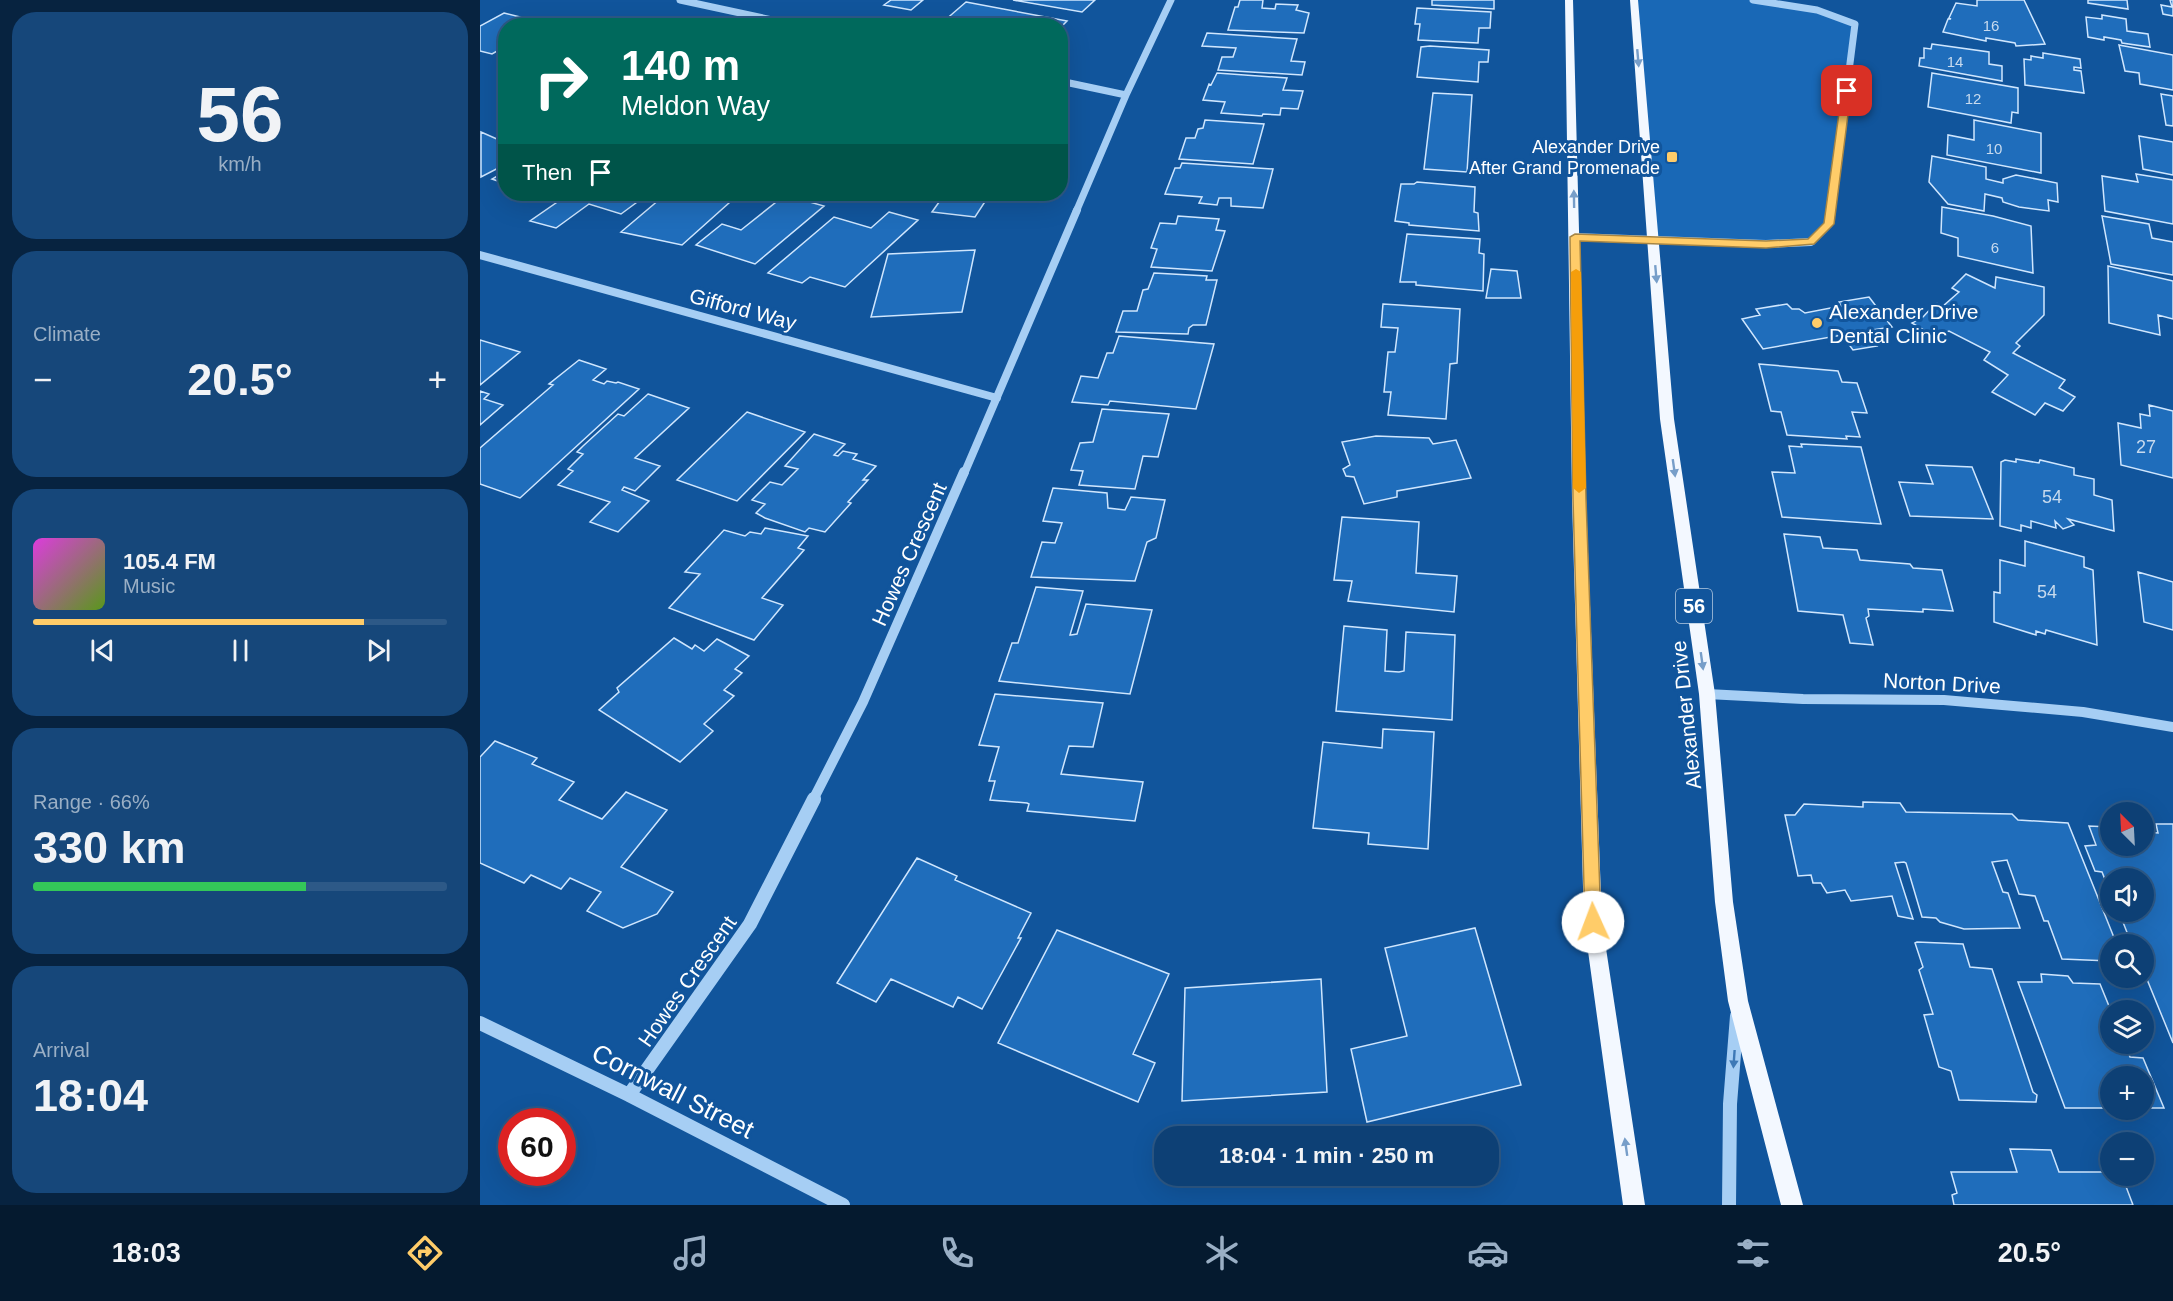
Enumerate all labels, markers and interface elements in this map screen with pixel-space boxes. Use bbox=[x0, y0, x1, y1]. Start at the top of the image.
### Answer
house number: 16 bbox=[1983, 17, 1999, 34]
icon: right bbox=[522, 42, 600, 120]
text: 140 m bbox=[621, 42, 740, 89]
one-way arrow bbox=[1634, 49, 1643, 68]
house number: 14 bbox=[1947, 53, 1963, 70]
pin bbox=[1821, 65, 1872, 116]
text: 56 bbox=[197, 70, 283, 158]
icon: arrive bbox=[1830, 74, 1863, 107]
house number: 12 bbox=[1965, 90, 1981, 107]
text: Meldon Way bbox=[621, 91, 770, 121]
place label: Alexander Drive After Grand Promenade bbox=[1469, 137, 1660, 178]
house number: 10 bbox=[1986, 140, 2002, 157]
marker: Alexander Drive After Grand Promenade bbox=[1665, 150, 1679, 164]
text: km/h bbox=[218, 153, 262, 175]
icon: arrive bbox=[584, 156, 617, 189]
text: Then bbox=[522, 160, 572, 185]
one-way arrow bbox=[1570, 189, 1579, 208]
house number: 6 bbox=[1991, 239, 1999, 256]
one-way arrow bbox=[1651, 264, 1660, 283]
street label: Gifford Way bbox=[687, 284, 799, 334]
place label: Alexander Drive Dental Clinic bbox=[1829, 300, 1978, 347]
marker: Alexander Drive Dental Clinic bbox=[1810, 316, 1824, 330]
text: Climate bbox=[33, 323, 101, 345]
text: 20.5° bbox=[187, 354, 293, 405]
text: − bbox=[33, 361, 52, 398]
text: + bbox=[428, 361, 447, 398]
house number: 27 bbox=[2136, 437, 2156, 457]
one-way arrow bbox=[1670, 458, 1679, 477]
street label: Howes Crescent bbox=[867, 479, 951, 629]
house number: 54 bbox=[2042, 487, 2062, 507]
text: 105.4 FM bbox=[123, 549, 216, 574]
text: Music bbox=[123, 575, 175, 597]
house number: 54 bbox=[2037, 582, 2057, 602]
road number: 56 bbox=[1676, 589, 1712, 623]
icon: previous bbox=[86, 634, 119, 667]
icon: pause bbox=[224, 634, 257, 667]
icon: next bbox=[362, 634, 395, 667]
street label: Alexander Drive bbox=[1667, 640, 1705, 790]
one-way arrow bbox=[1698, 651, 1707, 670]
street label: Norton Drive bbox=[1883, 668, 2001, 698]
text: Range · 66% bbox=[33, 791, 150, 813]
north arrow bbox=[2100, 802, 2154, 856]
map controls bbox=[2100, 802, 2154, 1186]
text: 330 km bbox=[33, 822, 186, 873]
button: sound bbox=[2100, 868, 2154, 922]
position arrow bbox=[1561, 890, 1625, 954]
street label: Howes Crescent bbox=[633, 911, 741, 1051]
button: search bbox=[2100, 934, 2154, 988]
button: layers bbox=[2100, 1000, 2154, 1054]
street label: Cornwall Street bbox=[587, 1037, 760, 1145]
text: Arrival bbox=[33, 1039, 90, 1061]
one-way arrow bbox=[1729, 1050, 1738, 1069]
button: + bbox=[2100, 1066, 2154, 1120]
text: 18:04 bbox=[33, 1070, 148, 1121]
speed limit sign: 60 bbox=[498, 1108, 576, 1186]
button: − bbox=[2100, 1132, 2154, 1186]
one-way arrow bbox=[1621, 1138, 1630, 1157]
text: 18:04 · 1 min · 250 m bbox=[1219, 1143, 1434, 1168]
icon: directions bbox=[404, 1232, 446, 1274]
icon: music bbox=[670, 1232, 712, 1274]
icon: phone bbox=[936, 1232, 978, 1274]
icon: climate bbox=[1201, 1232, 1243, 1274]
icon: car bbox=[1467, 1232, 1509, 1274]
icon: filters bbox=[1732, 1232, 1774, 1274]
text: 18:03 bbox=[112, 1238, 181, 1268]
text: 20.5° bbox=[1998, 1238, 2061, 1268]

